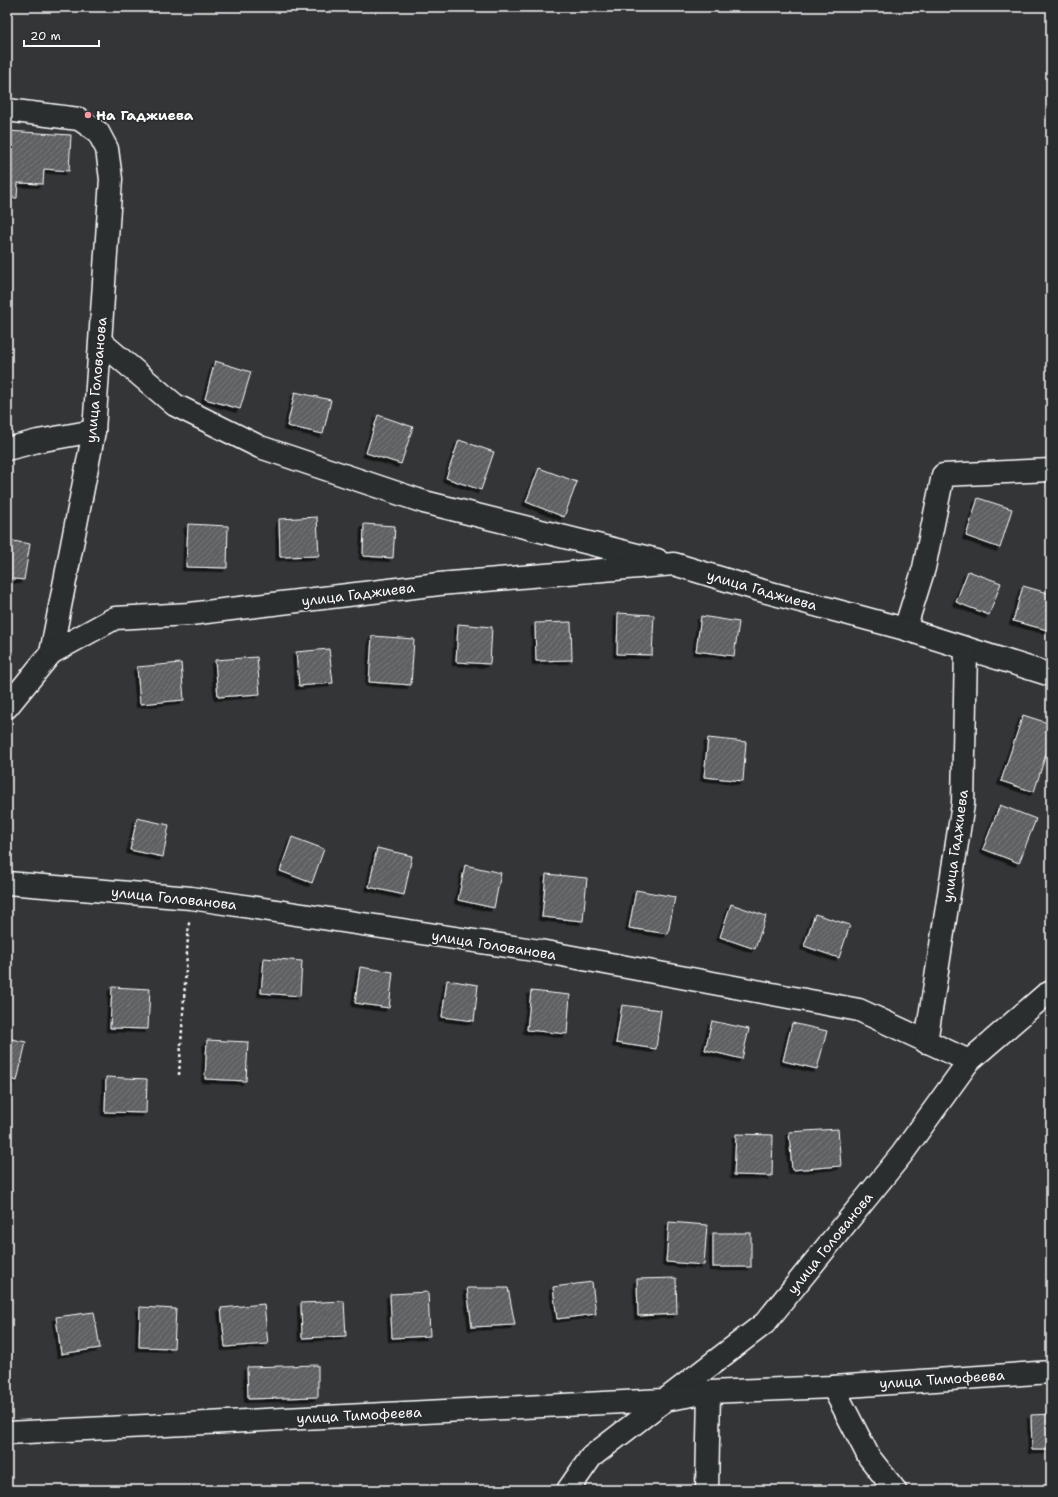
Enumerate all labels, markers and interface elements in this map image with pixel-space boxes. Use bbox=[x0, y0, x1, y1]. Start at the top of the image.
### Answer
scale bar bbox=[24, 22, 99, 48]
text: 20 m bbox=[30, 28, 61, 44]
place label: На Гаджиева bbox=[96, 106, 194, 124]
marker: На Гаджиева bbox=[83, 110, 93, 120]
street label: улица Голованова bbox=[82, 316, 110, 444]
street label: улица Гаджиева bbox=[705, 566, 819, 614]
street label: улица Гаджиева bbox=[300, 578, 416, 610]
street label: улица Гаджиева bbox=[938, 788, 972, 904]
street label: улица Голованова bbox=[110, 882, 238, 914]
street label: улица Голованова bbox=[430, 926, 558, 964]
street label: улица Голованова bbox=[783, 1188, 877, 1298]
street label: улица Тимофеева bbox=[879, 1366, 1005, 1392]
street label: улица Тимофеева bbox=[296, 1403, 422, 1427]

